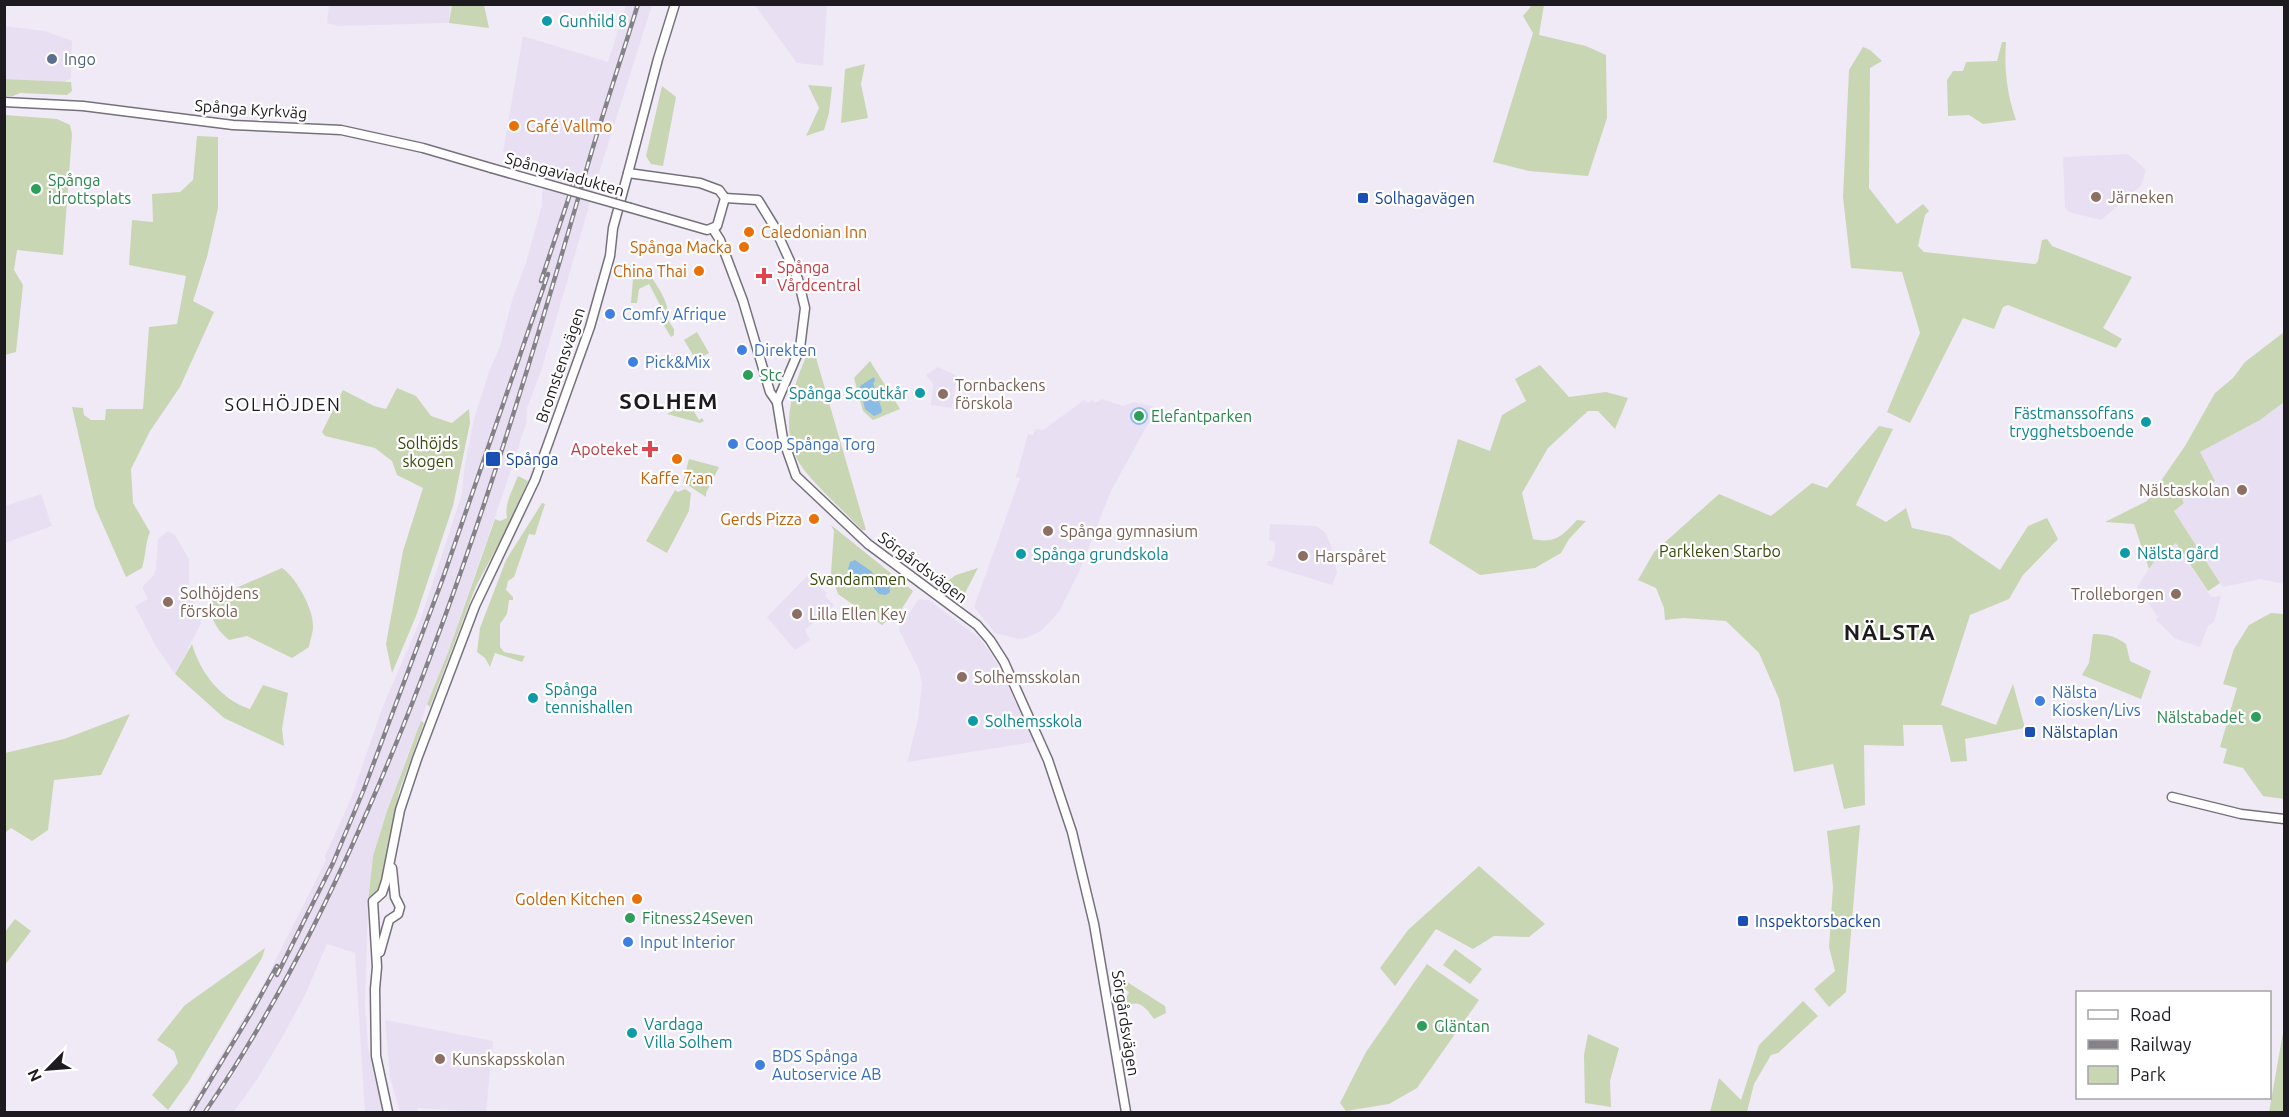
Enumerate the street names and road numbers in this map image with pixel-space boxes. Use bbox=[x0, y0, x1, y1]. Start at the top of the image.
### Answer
street label: Spånga Kyrkväg bbox=[194, 96, 308, 122]
street label: Spångaviadukten bbox=[503, 148, 627, 200]
street label: Bromstensvägen bbox=[532, 305, 588, 425]
street label: Sörgårdsvägen bbox=[875, 528, 971, 606]
street label: Sörgårdsvägen bbox=[1109, 969, 1143, 1077]

